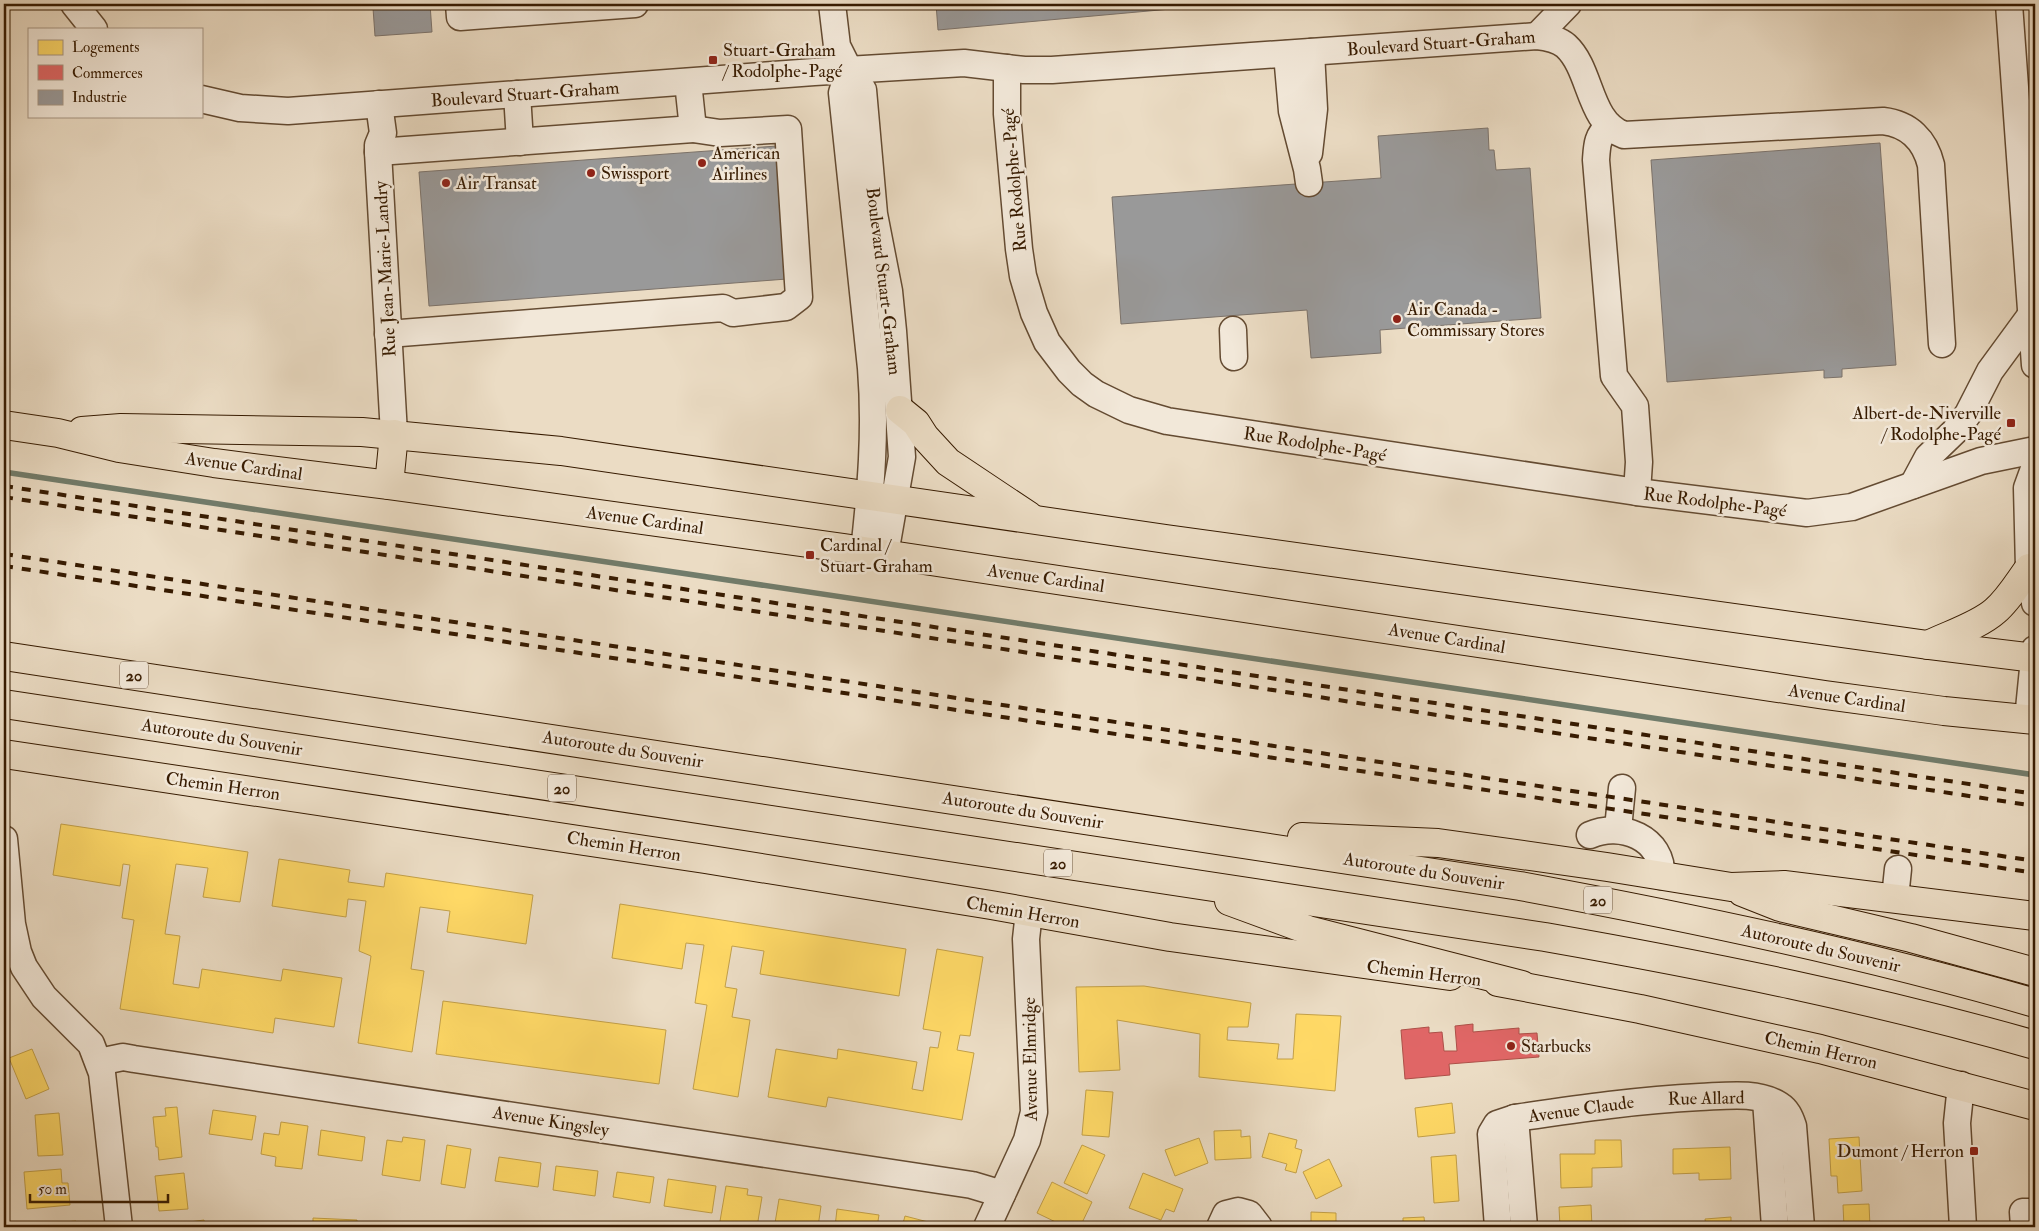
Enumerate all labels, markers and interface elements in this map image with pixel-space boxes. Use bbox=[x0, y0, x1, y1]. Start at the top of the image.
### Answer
street label: Boulevard Stuart-Graham bbox=[1346, 25, 1536, 62]
legend bbox=[28, 28, 202, 118]
text: Logements bbox=[72, 38, 139, 57]
place label: Stuart-Graham / Rodolphe-Pagé bbox=[721, 39, 843, 83]
marker: Stuart-Graham / Rodolphe-Pagé bbox=[707, 54, 719, 66]
text: Commerces bbox=[72, 64, 143, 83]
street label: Boulevard Stuart-Graham bbox=[430, 76, 620, 113]
text: Industrie bbox=[72, 88, 127, 107]
street label: Rue Rodolphe-Pagé bbox=[997, 107, 1032, 253]
place label: American Airlines bbox=[711, 142, 780, 186]
marker: American Airlines bbox=[696, 157, 708, 169]
place label: Swissport bbox=[601, 162, 670, 185]
marker: Swissport bbox=[585, 167, 597, 179]
place label: Air Transat bbox=[455, 172, 537, 195]
marker: Air Transat bbox=[440, 177, 452, 189]
street label: Rue Jean-Marie-Landry bbox=[369, 179, 402, 358]
street label: Boulevard Stuart-Graham bbox=[861, 186, 906, 376]
place label: Air Canada - Commissary Stores bbox=[1406, 298, 1545, 342]
marker: Air Canada - Commissary Stores bbox=[1391, 313, 1403, 325]
place label: Albert-de-Niverville / Rodolphe-Pagé bbox=[1852, 402, 2001, 446]
marker: Albert-de-Niverville / Rodolphe-Pagé bbox=[2005, 417, 2017, 429]
street label: Rue Rodolphe-Pagé bbox=[1242, 422, 1388, 467]
street label: Avenue Cardinal bbox=[183, 447, 304, 486]
street label: Rue Rodolphe-Pagé bbox=[1642, 482, 1788, 523]
street label: Avenue Cardinal bbox=[584, 501, 705, 540]
place label: Cardinal / Stuart-Graham bbox=[820, 534, 933, 578]
marker: Cardinal / Stuart-Graham bbox=[804, 549, 816, 561]
street label: Avenue Cardinal bbox=[985, 559, 1106, 598]
street label: Avenue Cardinal bbox=[1386, 618, 1507, 659]
road number: 20 bbox=[120, 662, 148, 688]
street label: Avenue Cardinal bbox=[1786, 679, 1907, 718]
street label: Autoroute du Souvenir bbox=[139, 713, 304, 762]
street label: Autoroute du Souvenir bbox=[540, 725, 705, 774]
street label: Chemin Herron bbox=[164, 767, 282, 806]
road number: 20 bbox=[548, 774, 576, 801]
street label: Autoroute du Souvenir bbox=[940, 786, 1105, 835]
street label: Chemin Herron bbox=[565, 826, 683, 867]
street label: Autoroute du Souvenir bbox=[1341, 847, 1506, 896]
road number: 20 bbox=[1044, 850, 1072, 876]
road number: 20 bbox=[1584, 886, 1612, 914]
street label: Chemin Herron bbox=[964, 891, 1082, 934]
street label: Autoroute du Souvenir bbox=[1738, 919, 1903, 978]
street label: Chemin Herron bbox=[1365, 955, 1483, 992]
street label: Avenue Elmridge bbox=[1018, 996, 1043, 1122]
street label: Chemin Herron bbox=[1762, 1026, 1880, 1075]
place label: Starbucks bbox=[1521, 1035, 1591, 1058]
marker: Starbucks bbox=[1505, 1040, 1517, 1052]
street label: Rue Allard bbox=[1667, 1086, 1745, 1111]
street label: Avenue Claude bbox=[1526, 1091, 1636, 1128]
street label: Avenue Kingsley bbox=[490, 1101, 612, 1142]
place label: Dumont / Herron bbox=[1837, 1140, 1964, 1163]
marker: Dumont / Herron bbox=[1968, 1145, 1980, 1157]
scale bar bbox=[30, 1171, 168, 1203]
text: 50 m bbox=[38, 1180, 67, 1199]

